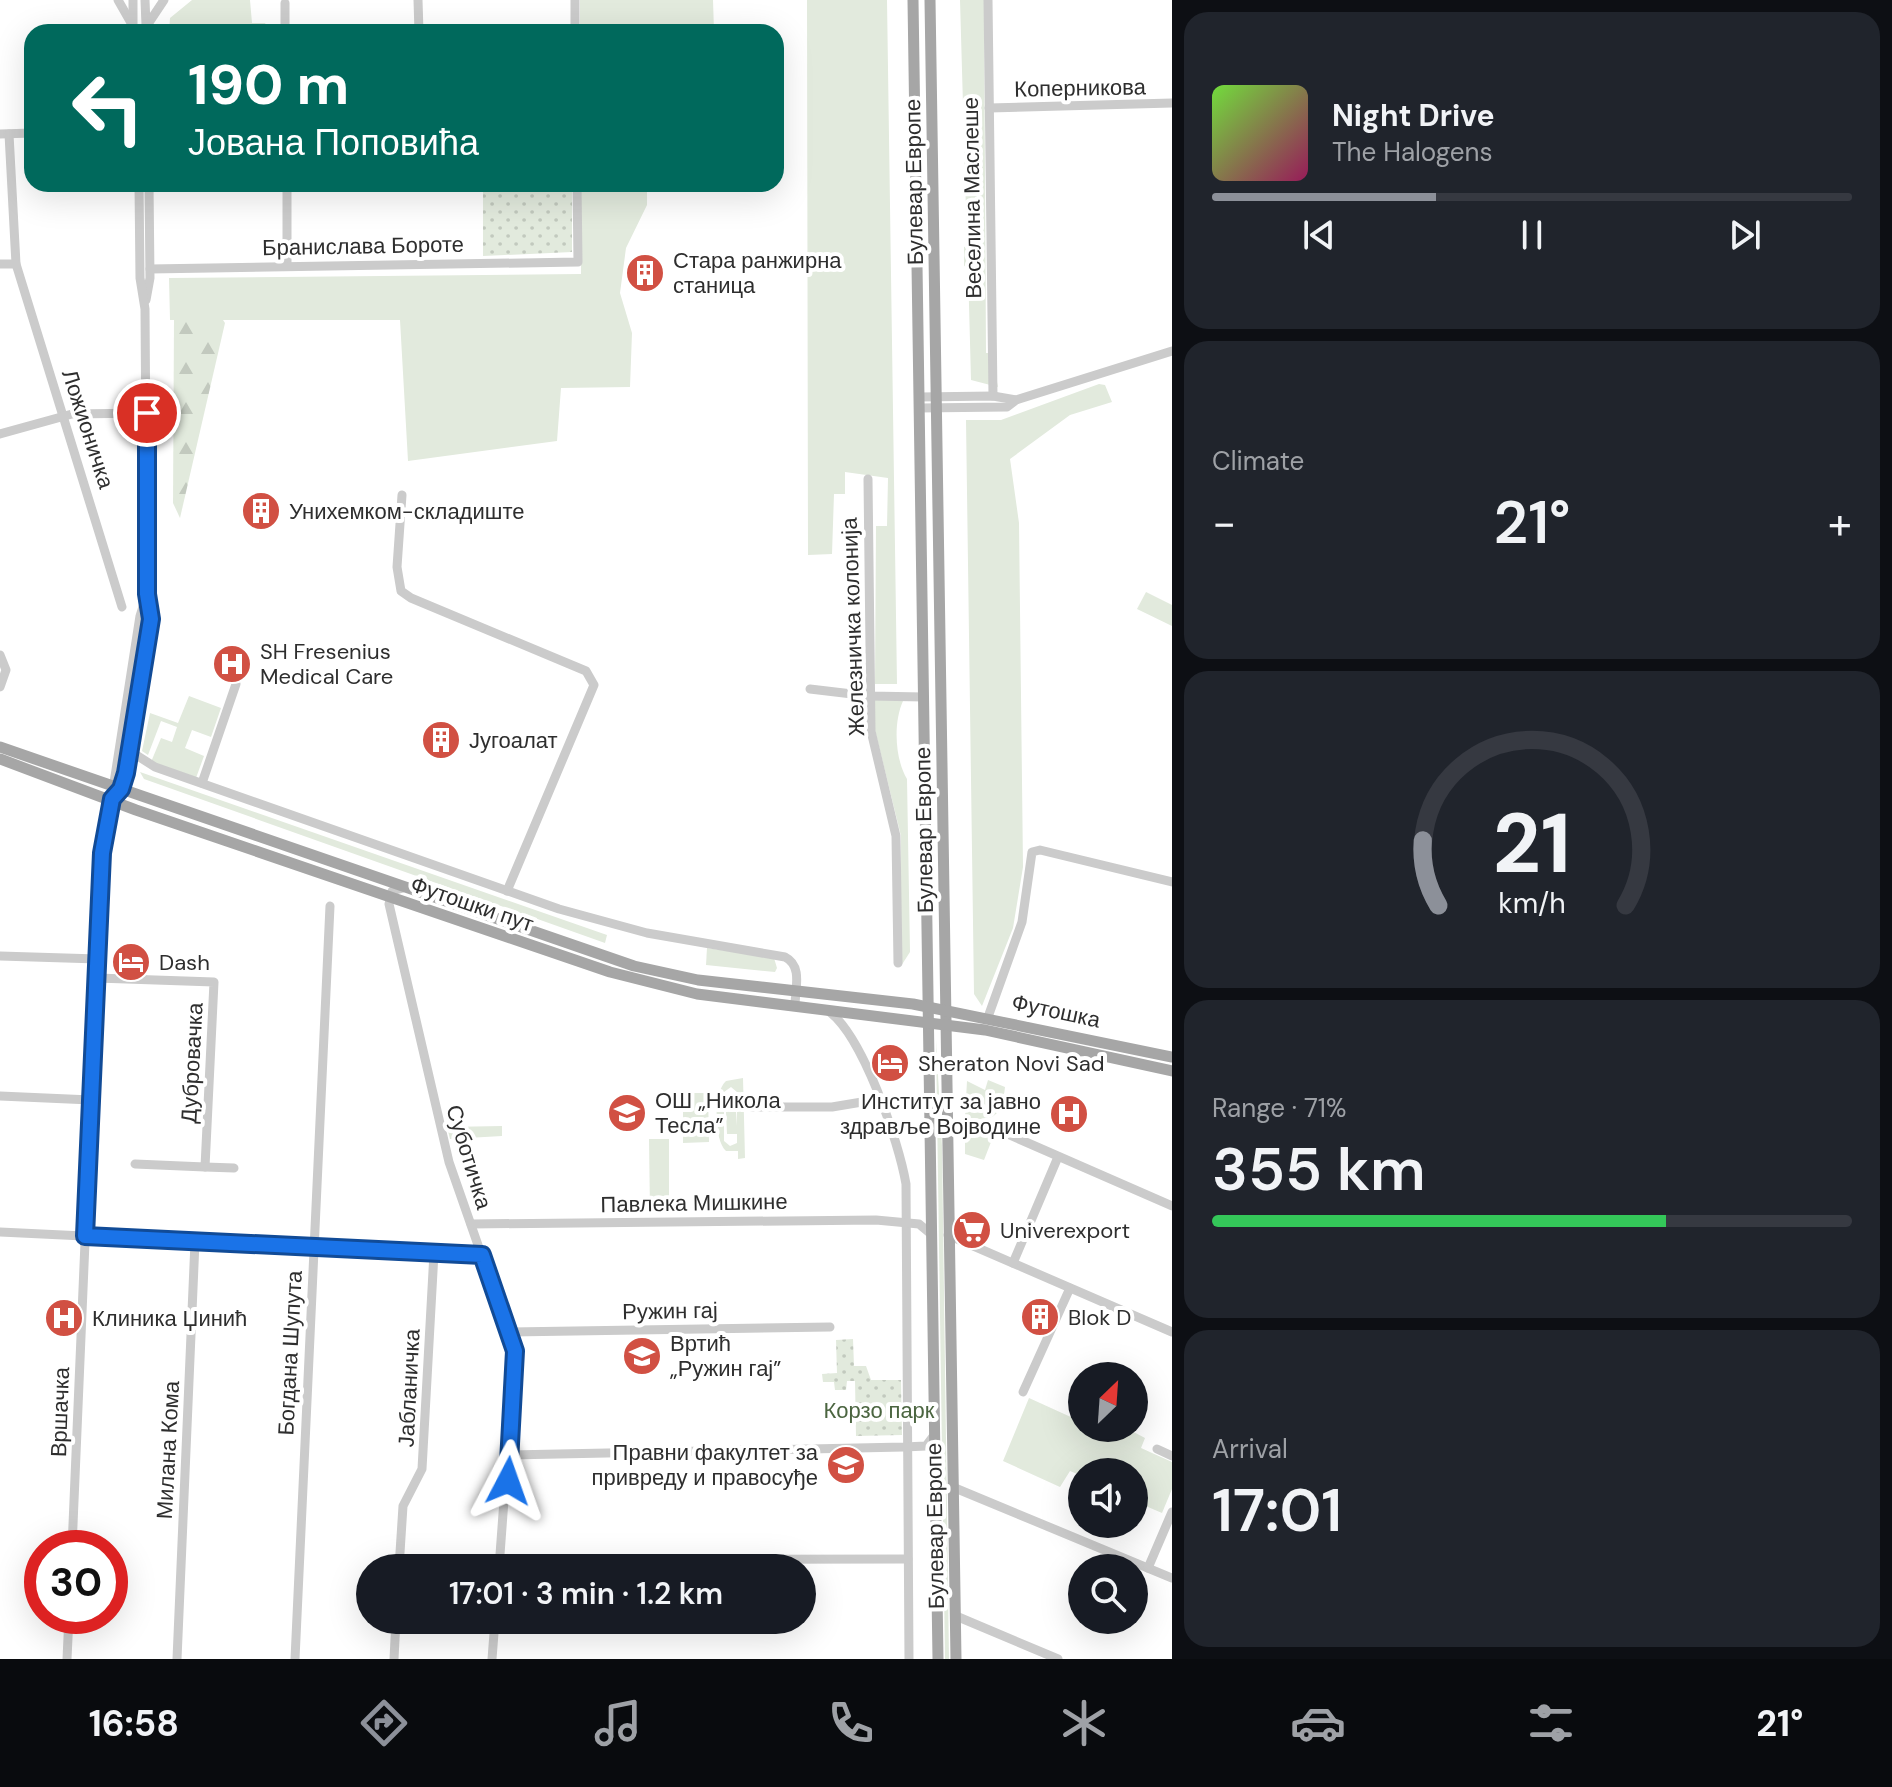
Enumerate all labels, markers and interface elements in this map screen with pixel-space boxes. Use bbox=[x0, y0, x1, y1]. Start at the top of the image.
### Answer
text: 190 m bbox=[188, 48, 349, 121]
icon: left bbox=[56, 56, 160, 160]
street label: Коперникова bbox=[1014, 72, 1147, 104]
text: Night Drive bbox=[1332, 96, 1495, 135]
street label: Веселина Маслеше bbox=[956, 97, 988, 299]
street label: Булевар Европе bbox=[898, 99, 930, 265]
text: Јована Поповића bbox=[188, 119, 479, 166]
text: The Halogens bbox=[1332, 135, 1492, 169]
icon: previous bbox=[1297, 213, 1341, 257]
icon: pause bbox=[1510, 213, 1554, 257]
icon: next bbox=[1723, 213, 1767, 257]
street label: Бранислава Бороте bbox=[262, 230, 464, 262]
place label: Стара ранжирна станица bbox=[673, 246, 842, 300]
building icon: Стара ранжирна станица bbox=[624, 252, 666, 294]
street label: Ложионичка bbox=[55, 366, 121, 493]
pin bbox=[113, 379, 181, 447]
icon: arrive bbox=[125, 391, 169, 435]
text: Climate bbox=[1212, 444, 1304, 478]
text: 21° bbox=[1494, 483, 1570, 562]
building icon: Унихемком-складиште bbox=[240, 490, 282, 532]
text: − bbox=[1212, 494, 1236, 552]
text: + bbox=[1828, 494, 1852, 552]
place label: Унихемком-складиште bbox=[289, 497, 524, 526]
street label: Железничка колонија bbox=[835, 516, 871, 737]
place label: SH Fresenius Medical Care bbox=[260, 637, 393, 691]
hospital icon: SH Fresenius Medical Care bbox=[211, 643, 253, 685]
building icon: Југоалат bbox=[420, 719, 462, 761]
place label: Југоалат bbox=[469, 726, 558, 755]
street label: Булевар Европе bbox=[908, 747, 940, 913]
text: 21 bbox=[1493, 788, 1571, 897]
street label: Футошки пут bbox=[407, 869, 537, 939]
text: km/h bbox=[1498, 885, 1566, 922]
hotel icon: Dash bbox=[110, 941, 152, 983]
place label: Dash bbox=[159, 948, 210, 977]
street label: Футошка bbox=[1009, 987, 1104, 1035]
street label: Дубровачка bbox=[174, 1001, 210, 1124]
hotel icon: Sheraton Novi Sad bbox=[869, 1042, 911, 1084]
place label: Sheraton Novi Sad bbox=[918, 1049, 1105, 1078]
place label: ОШ „Никола Тесла” bbox=[655, 1086, 781, 1140]
place label: Институт за јавно здравље Војводине bbox=[840, 1087, 1041, 1141]
text: Range · 71% bbox=[1212, 1091, 1346, 1125]
school or university icon: ОШ „Никола Тесла” bbox=[606, 1092, 648, 1134]
hospital icon: Институт за јавно здравље Војводине bbox=[1048, 1093, 1090, 1135]
street label: Суботичка bbox=[439, 1101, 499, 1213]
text: 355 km bbox=[1212, 1130, 1426, 1209]
street label: Павлека Мишкине bbox=[600, 1187, 788, 1219]
supermarket icon: Univerexport bbox=[951, 1209, 993, 1251]
place label: Univerexport bbox=[1000, 1216, 1130, 1245]
street label: Богдана Шупута bbox=[271, 1269, 309, 1436]
street label: Ружин гај bbox=[622, 1296, 718, 1326]
building icon: Blok D bbox=[1019, 1296, 1061, 1338]
hospital icon: Клиника Џинић bbox=[43, 1297, 85, 1339]
place label: Blok D bbox=[1068, 1303, 1131, 1332]
place label: Клиника Џинић bbox=[92, 1304, 247, 1333]
street label: Јабланичка bbox=[391, 1327, 427, 1448]
place label: Вртић „Ружин гај” bbox=[670, 1329, 781, 1383]
school or university icon: Вртић „Ружин гај” bbox=[621, 1335, 663, 1377]
north arrow bbox=[1068, 1362, 1148, 1442]
map controls bbox=[1068, 1362, 1148, 1634]
street label: Вршачка bbox=[44, 1366, 76, 1458]
street label: Милана Кома bbox=[150, 1379, 186, 1520]
park label: Корзо парк bbox=[824, 1396, 935, 1425]
text: Arrival bbox=[1212, 1432, 1288, 1466]
place label: Правни факултет за привреду и правосуђе bbox=[592, 1438, 819, 1492]
position arrow bbox=[466, 1439, 550, 1523]
street label: Булевар Европе bbox=[919, 1443, 951, 1609]
school or university icon: Правни факултет за привреду и правосуђе bbox=[825, 1444, 867, 1486]
button: sound bbox=[1068, 1458, 1148, 1538]
text: 17:01 bbox=[1212, 1471, 1342, 1550]
speed limit sign: 30 bbox=[24, 1530, 128, 1634]
button: search bbox=[1068, 1554, 1148, 1634]
text: 17:01 · 3 min · 1.2 km bbox=[449, 1574, 723, 1613]
icon: directions bbox=[356, 1695, 412, 1751]
icon: music bbox=[590, 1695, 646, 1751]
icon: phone bbox=[823, 1695, 879, 1751]
icon: climate bbox=[1056, 1695, 1112, 1751]
icon: car bbox=[1290, 1695, 1346, 1751]
icon: filters bbox=[1523, 1695, 1579, 1751]
text: 16:58 bbox=[89, 1700, 179, 1747]
text: 21° bbox=[1756, 1700, 1803, 1747]

